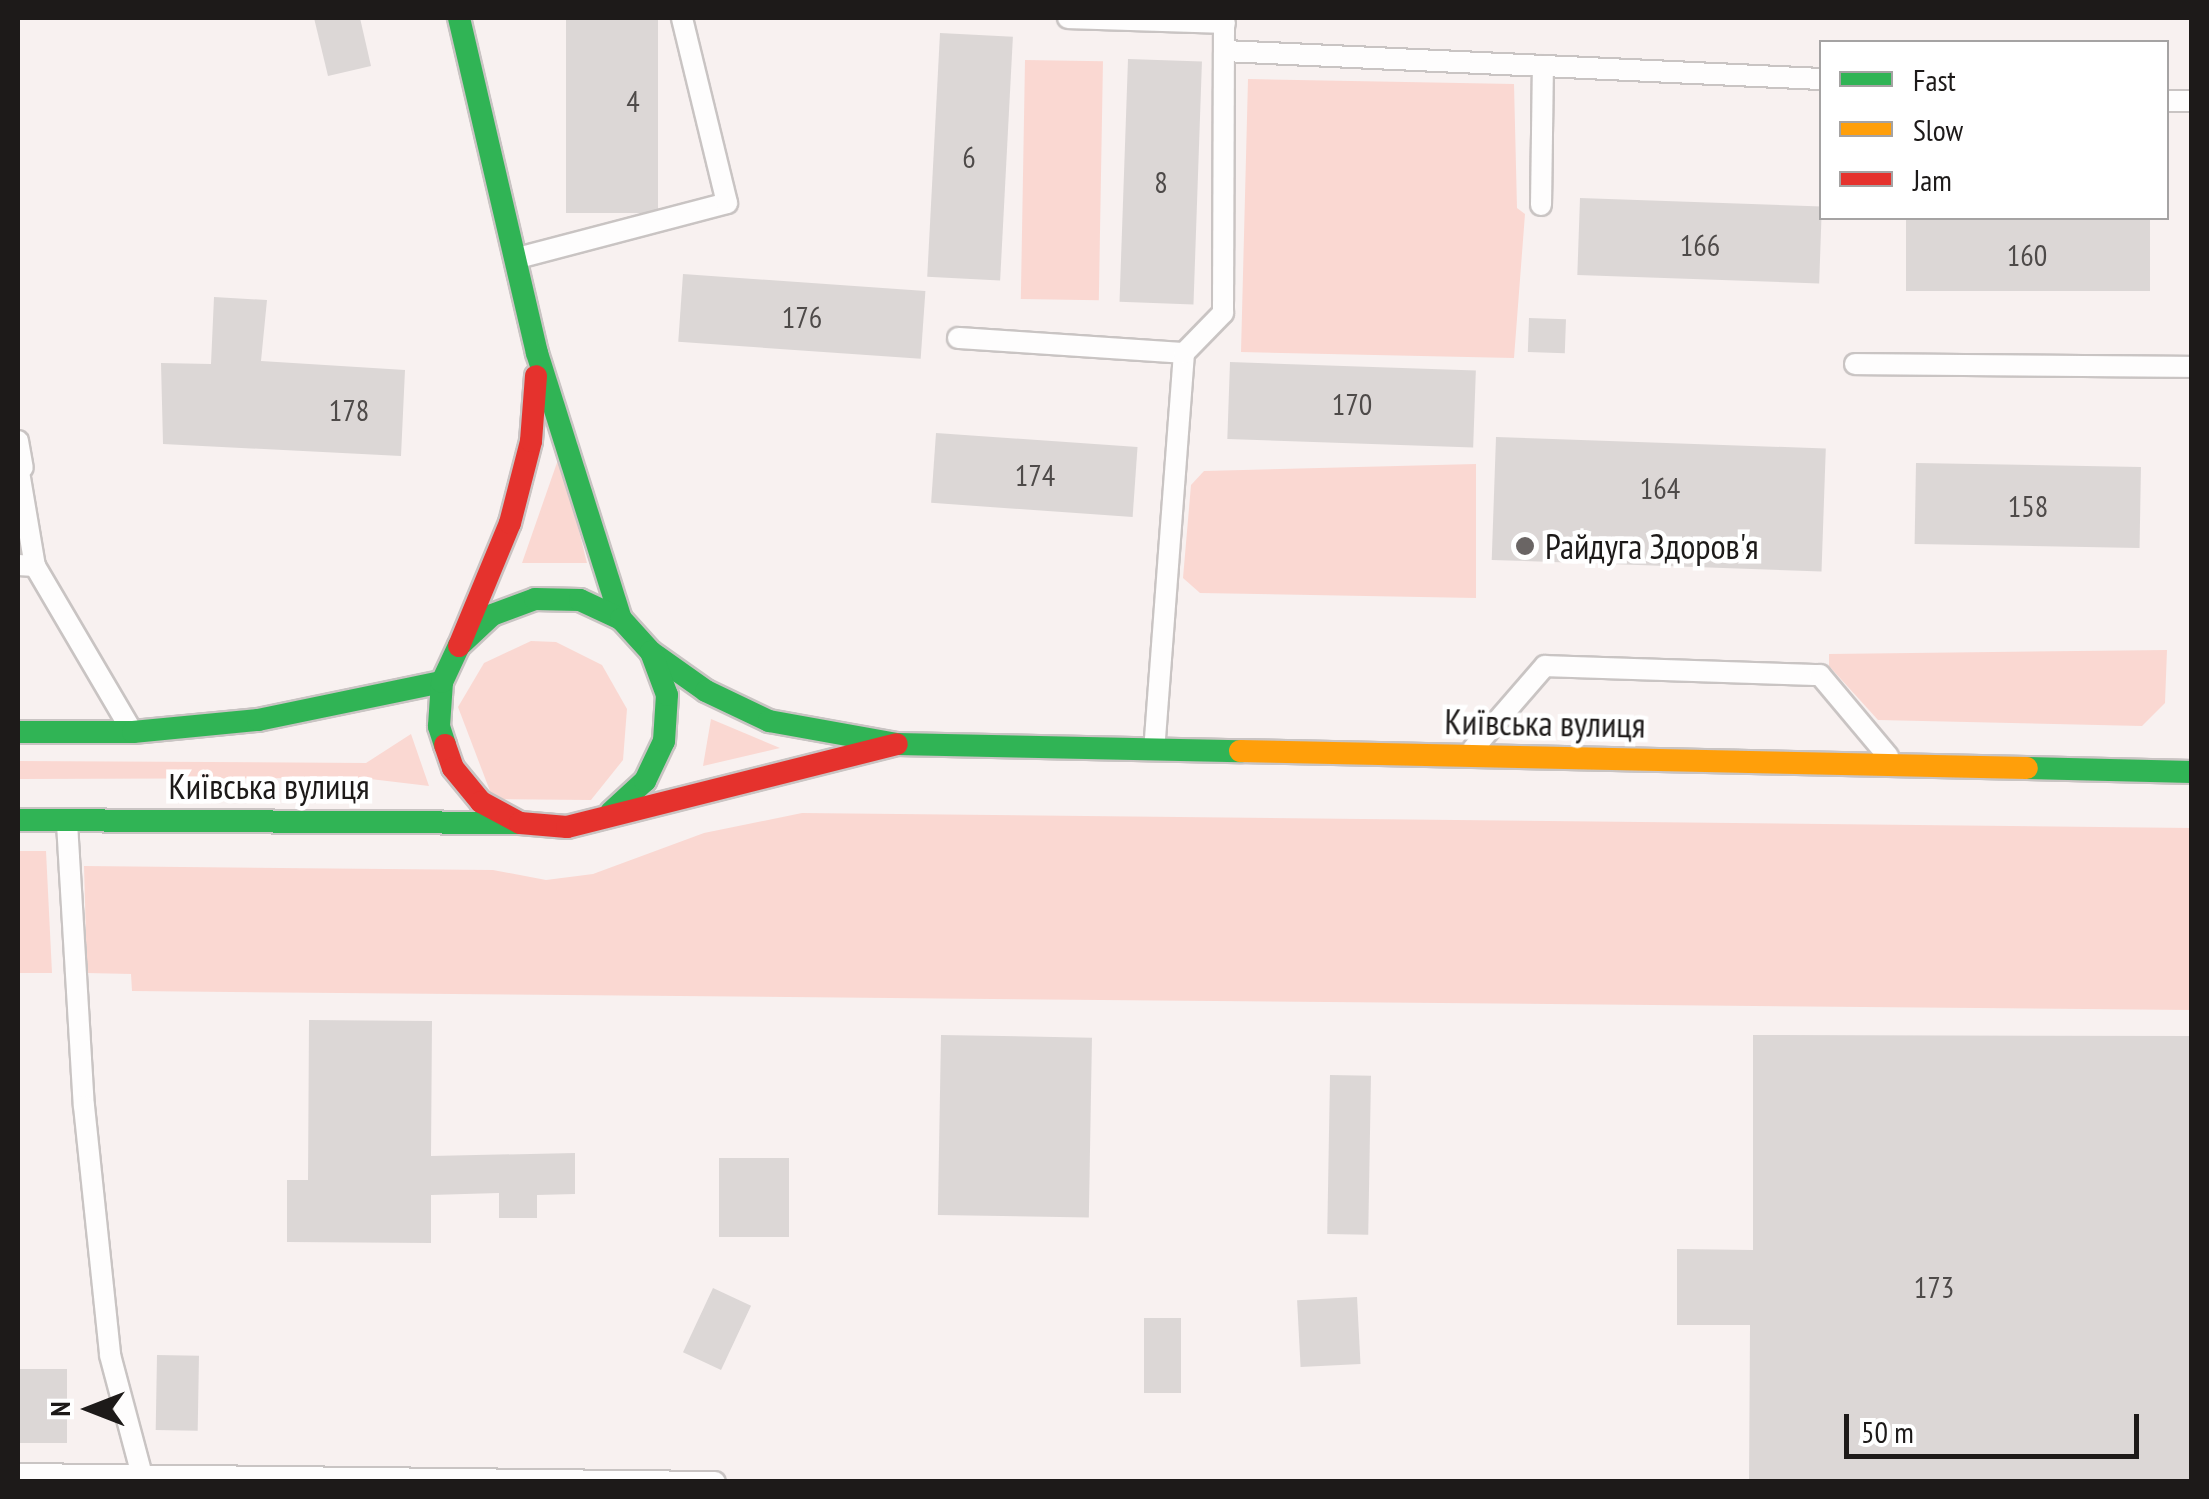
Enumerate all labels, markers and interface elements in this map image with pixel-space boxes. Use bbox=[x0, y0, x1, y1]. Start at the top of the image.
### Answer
legend bbox=[1819, 40, 2169, 220]
text: Fast bbox=[1913, 60, 1956, 99]
house number: 4 bbox=[626, 83, 640, 119]
text: Slow bbox=[1913, 110, 1963, 149]
house number: 6 bbox=[962, 139, 976, 175]
text: Jam bbox=[1913, 160, 1952, 199]
house number: 8 bbox=[1154, 164, 1168, 200]
house number: 166 bbox=[1680, 227, 1720, 263]
house number: 160 bbox=[2007, 237, 2047, 273]
house number: 176 bbox=[782, 299, 822, 335]
house number: 170 bbox=[1332, 386, 1372, 422]
house number: 178 bbox=[329, 392, 369, 428]
house number: 174 bbox=[1015, 457, 1055, 493]
house number: 164 bbox=[1640, 470, 1680, 506]
house number: 158 bbox=[2008, 488, 2048, 524]
place label: Райдуга Здоров'я bbox=[1545, 525, 1758, 567]
marker: Райдуга Здоров'я bbox=[1514, 535, 1536, 557]
street label: Київська вулиця bbox=[1444, 700, 1646, 746]
street label: Київська вулиця bbox=[169, 765, 369, 807]
house number: 173 bbox=[1914, 1269, 1954, 1305]
north arrow bbox=[40, 1359, 140, 1459]
scale bar bbox=[1849, 1394, 2144, 1456]
text: N bbox=[41, 1401, 78, 1417]
text: 50 m bbox=[1861, 1412, 1914, 1451]

